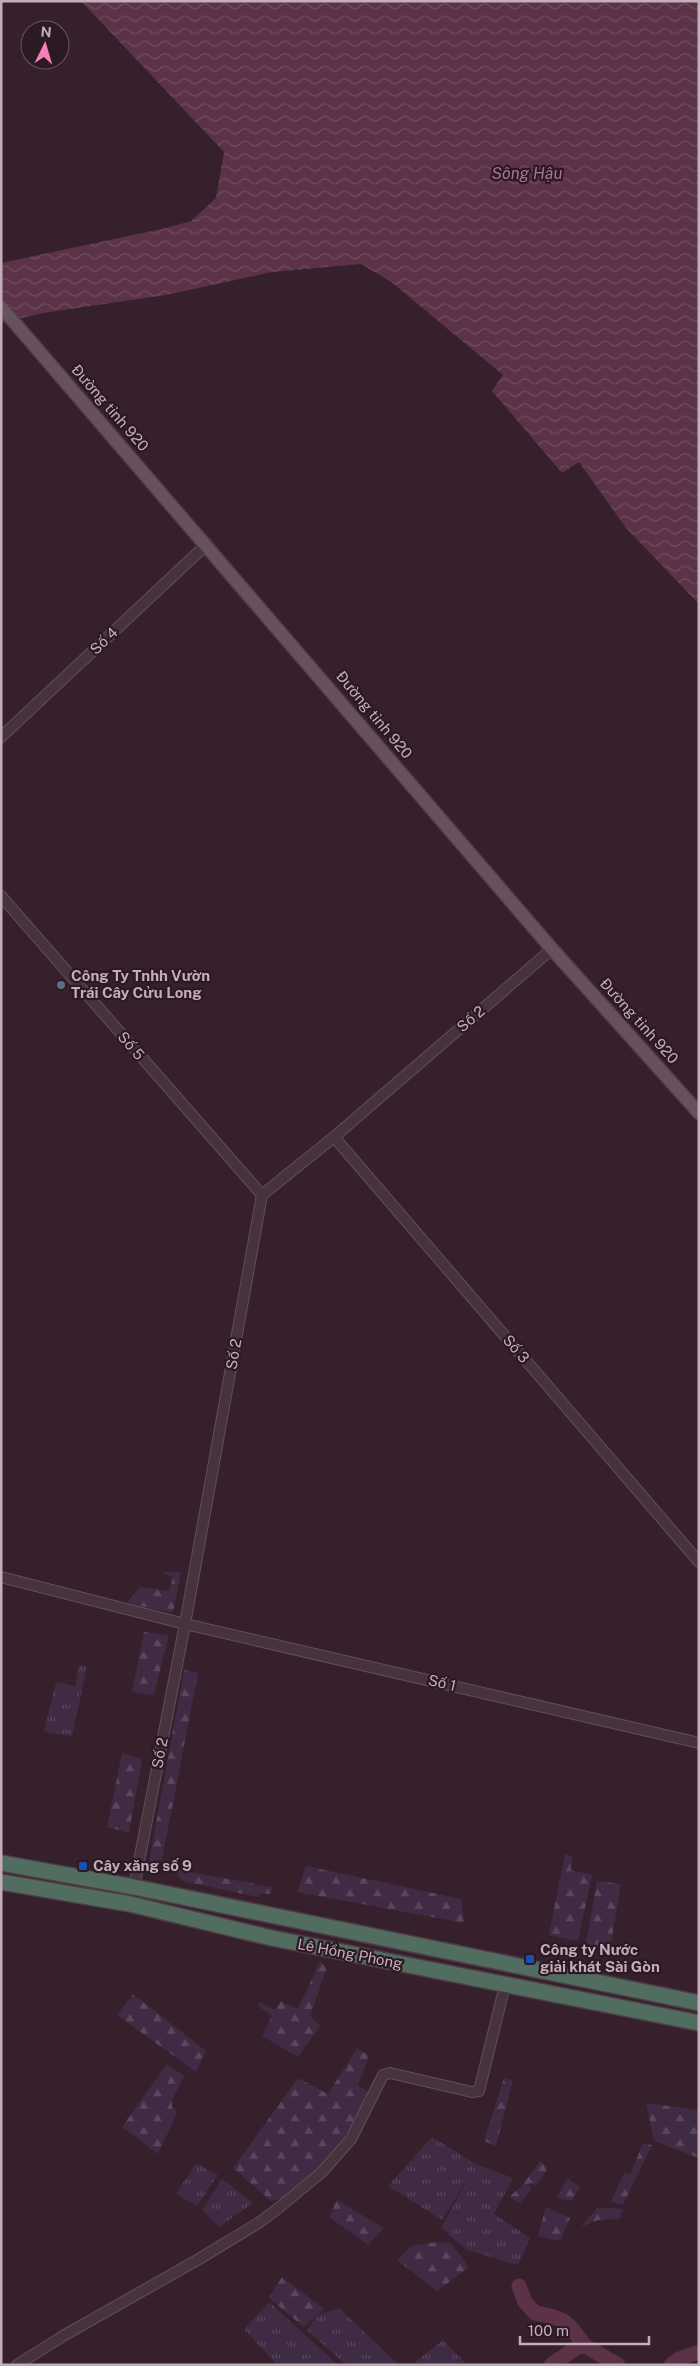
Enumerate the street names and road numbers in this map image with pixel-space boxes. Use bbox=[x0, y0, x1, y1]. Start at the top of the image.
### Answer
street label: Đường tỉnh 920 bbox=[68, 361, 152, 454]
street label: Số 4 bbox=[86, 624, 121, 658]
street label: Đường tỉnh 920 bbox=[333, 668, 416, 762]
street label: Đường tỉnh 920 bbox=[597, 975, 682, 1067]
street label: Số 2 bbox=[453, 1002, 488, 1035]
street label: Số 5 bbox=[115, 1028, 148, 1063]
street label: Số 3 bbox=[500, 1331, 533, 1366]
street label: Số 2 bbox=[222, 1337, 245, 1371]
street label: Số 1 bbox=[426, 1671, 458, 1694]
street label: Số 2 bbox=[148, 1736, 171, 1770]
street label: Lê Hồng Phong bbox=[296, 1935, 404, 1972]

